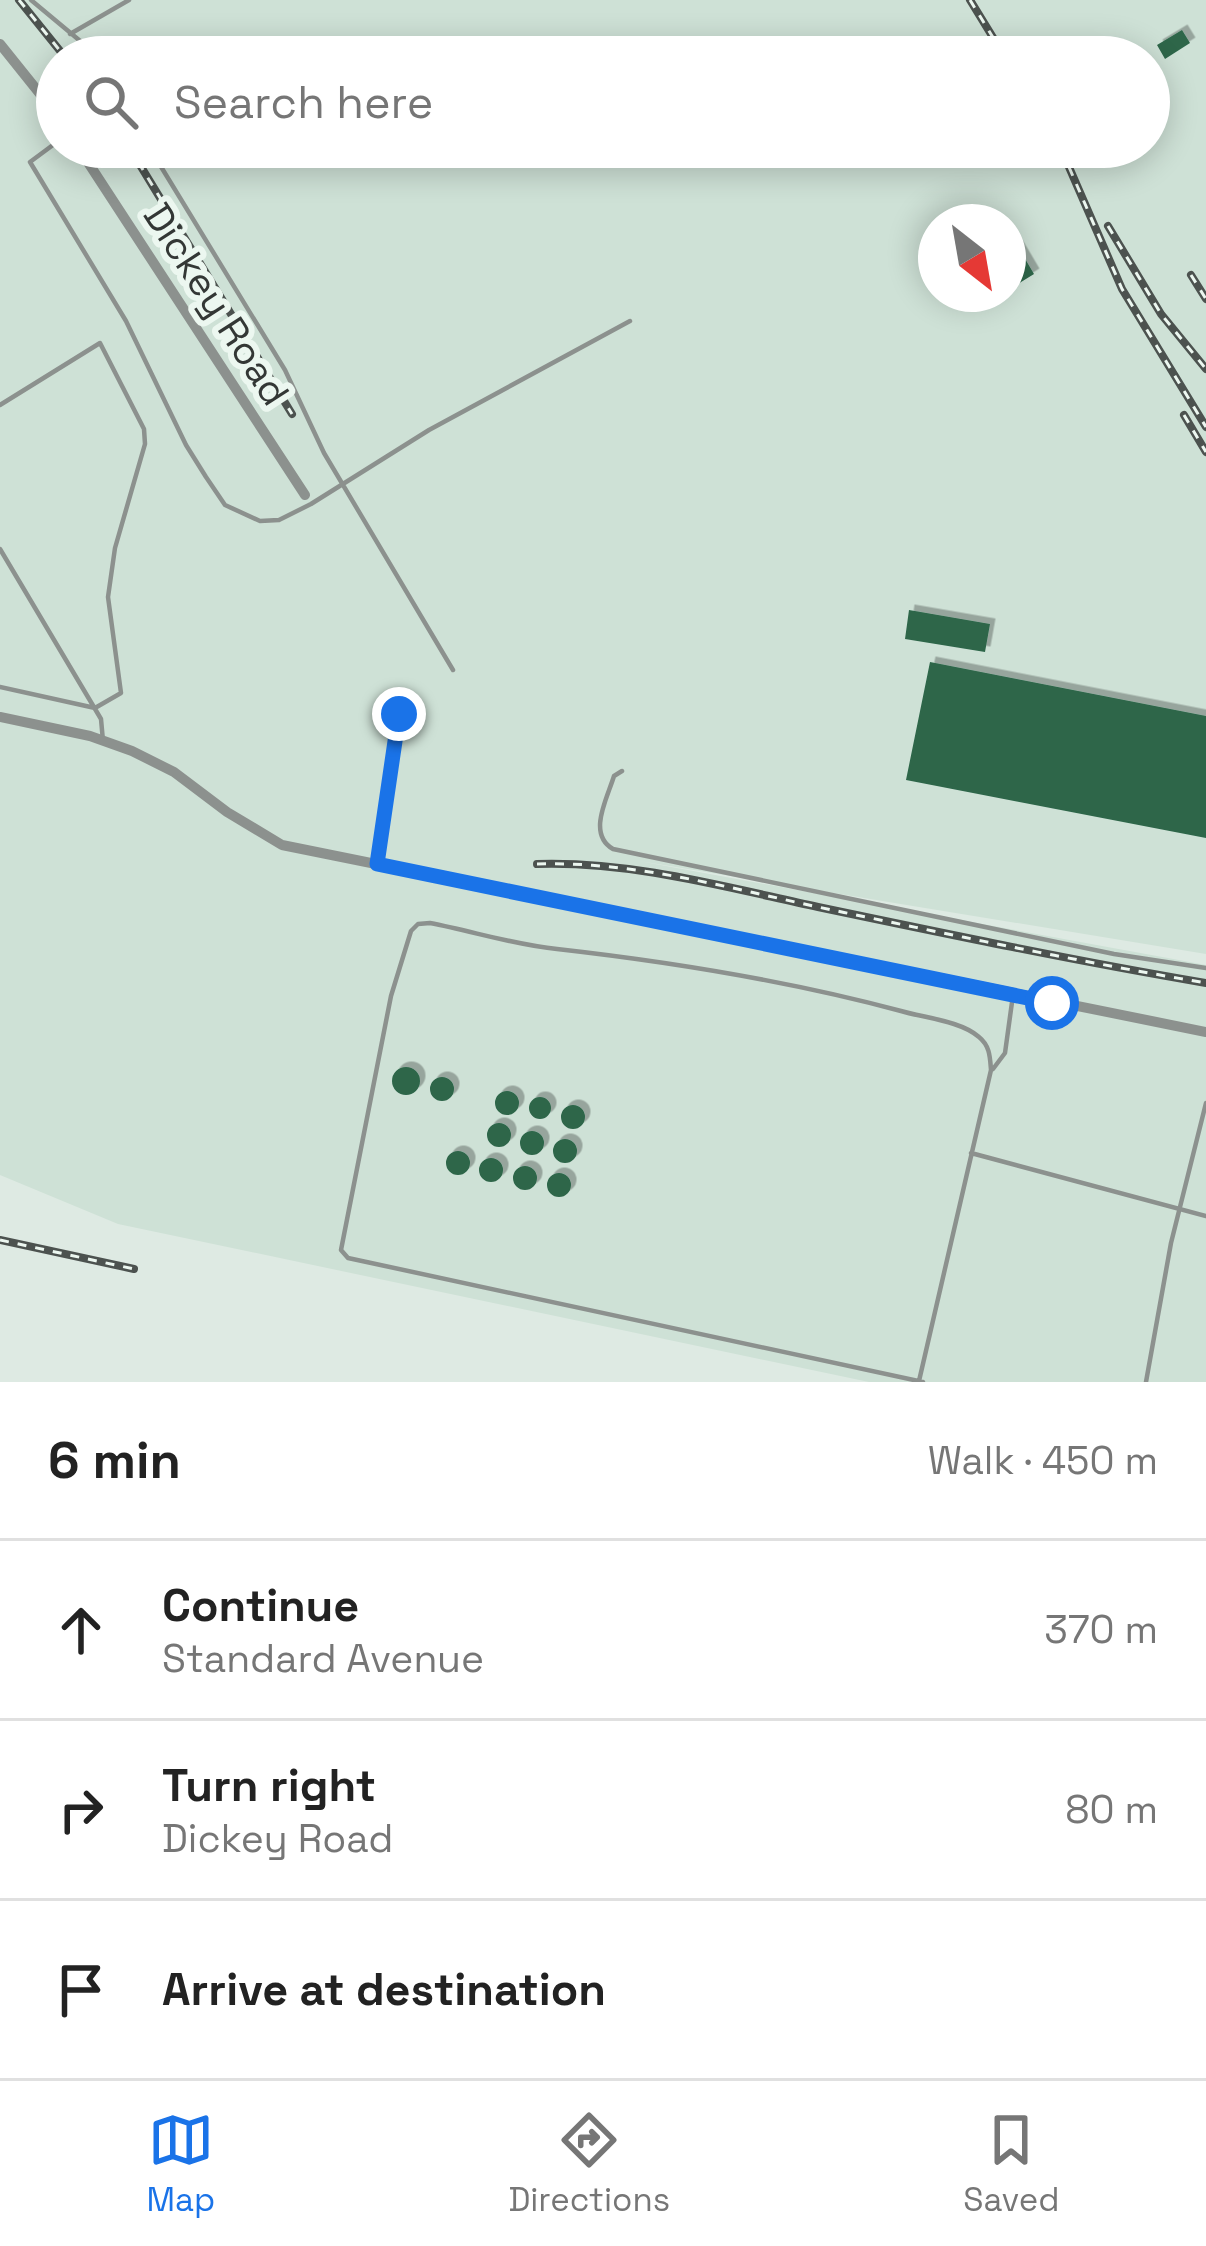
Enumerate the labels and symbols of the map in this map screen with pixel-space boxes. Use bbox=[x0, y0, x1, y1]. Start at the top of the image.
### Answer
street label: Dickey Road bbox=[133, 194, 300, 415]
north arrow bbox=[918, 204, 1026, 312]
route end bbox=[372, 687, 426, 741]
route start bbox=[1025, 976, 1079, 1030]

